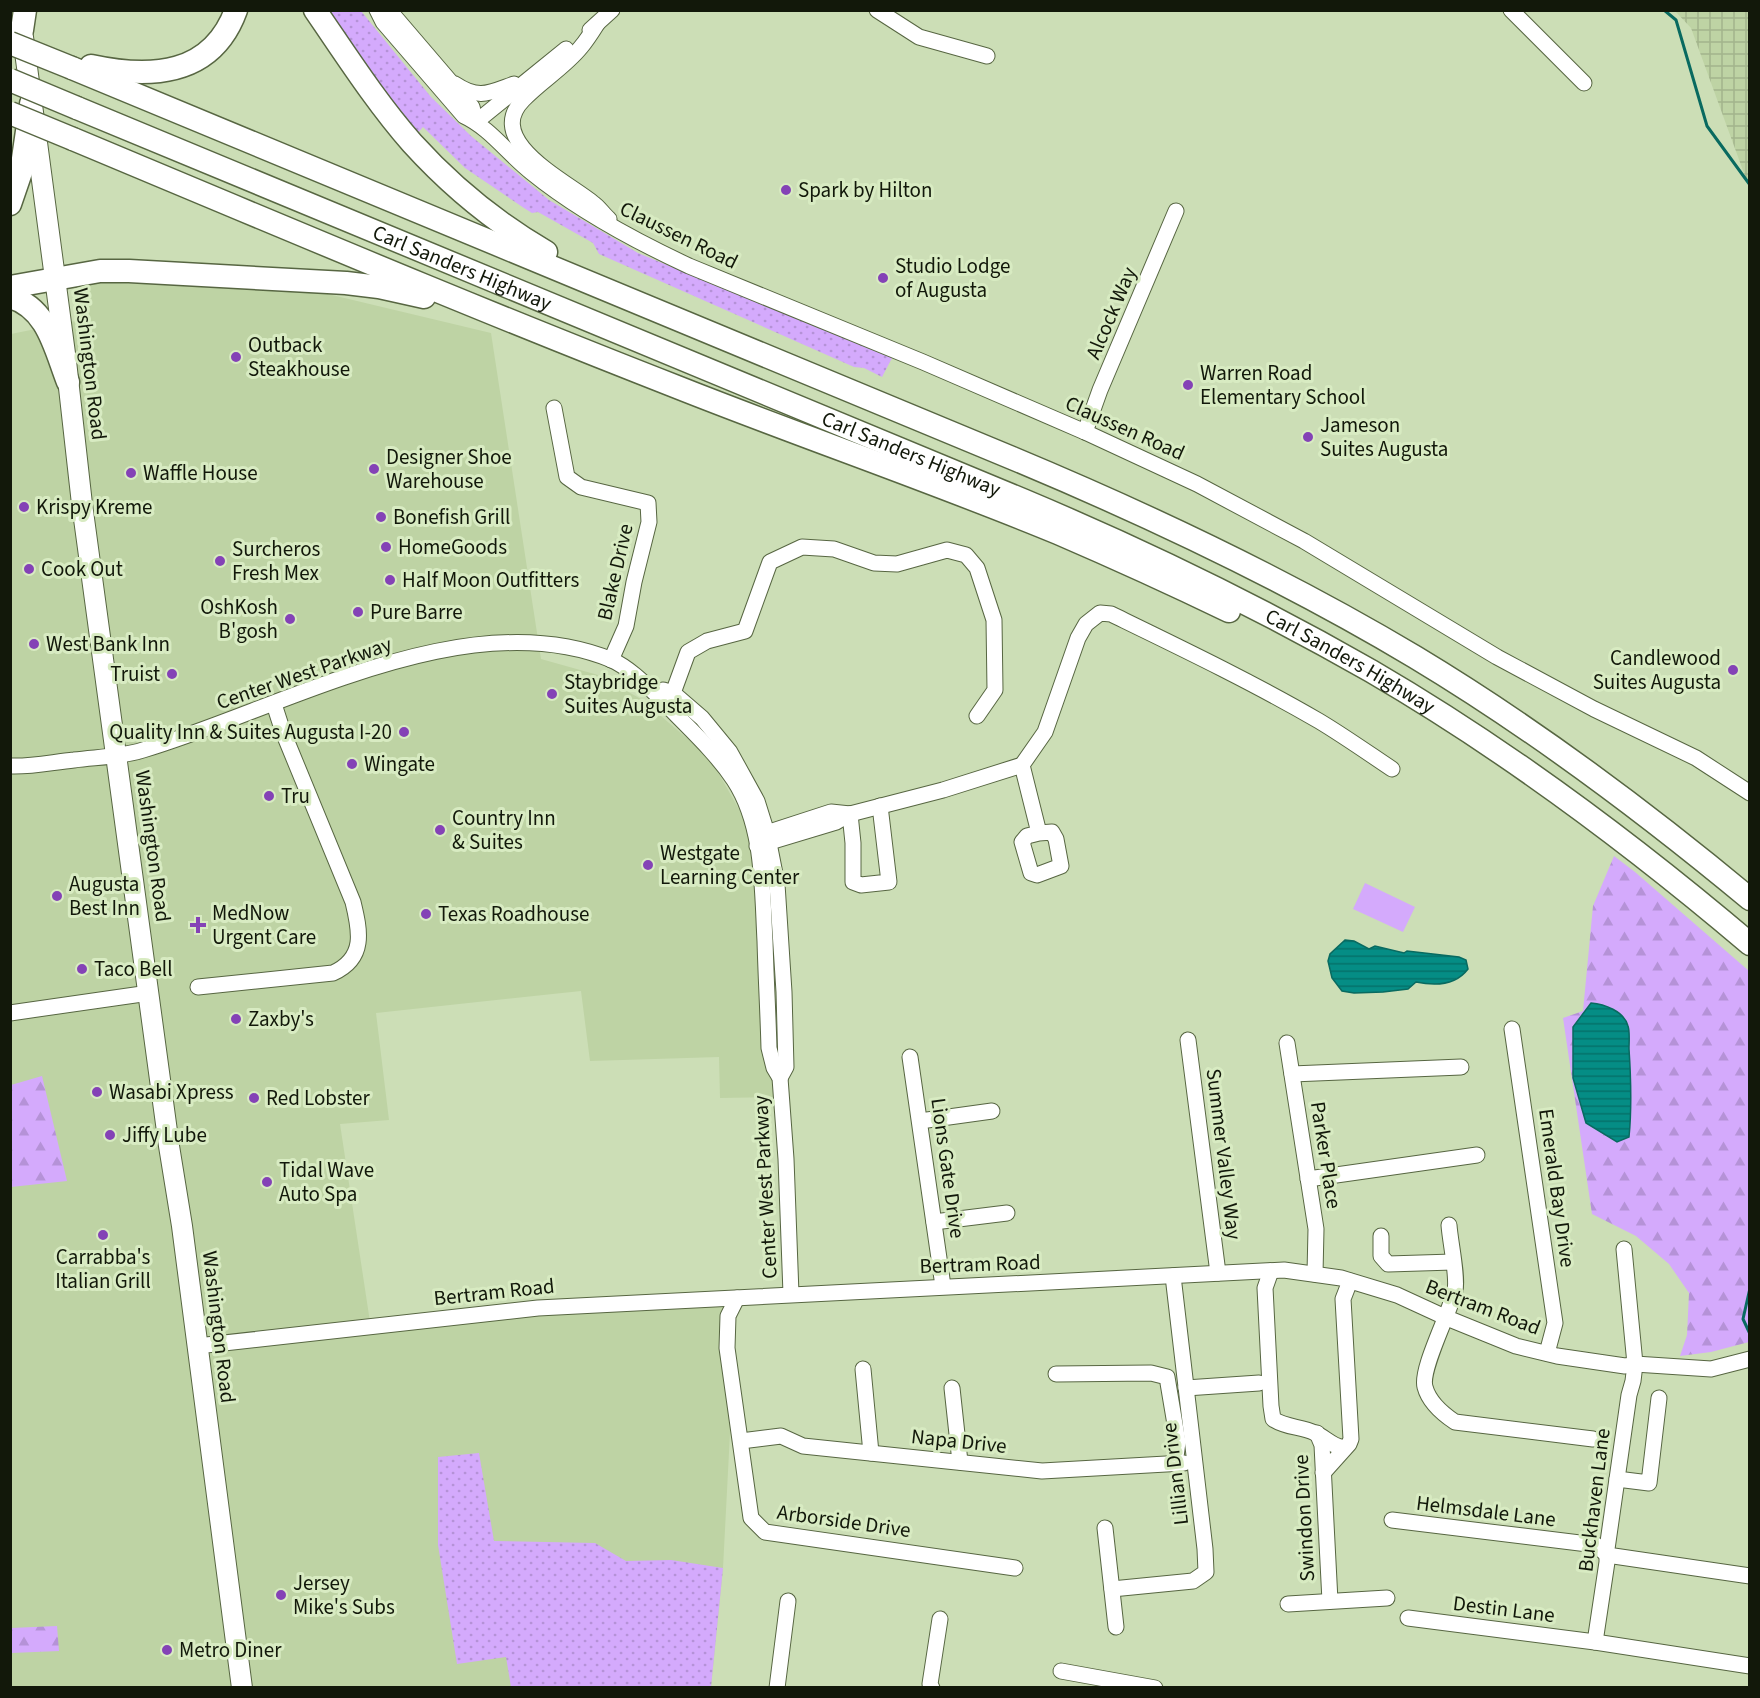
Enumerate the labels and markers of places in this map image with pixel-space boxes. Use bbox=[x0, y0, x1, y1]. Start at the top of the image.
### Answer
place label: Spark by Hilton bbox=[798, 175, 932, 205]
marker: Spark by Hilton bbox=[779, 183, 793, 197]
place label: Studio Lodge of Augusta bbox=[895, 251, 1010, 305]
marker: Studio Lodge of Augusta bbox=[876, 271, 890, 285]
place label: Outback Steakhouse bbox=[248, 330, 350, 384]
marker: Outback Steakhouse bbox=[229, 350, 243, 364]
place label: Warren Road Elementary School bbox=[1200, 358, 1366, 412]
marker: Warren Road Elementary School bbox=[1181, 378, 1195, 392]
place label: Jameson Suites Augusta bbox=[1320, 410, 1448, 464]
marker: Jameson Suites Augusta bbox=[1301, 430, 1315, 444]
place label: Designer Shoe Warehouse bbox=[386, 442, 512, 496]
place label: Waffle House bbox=[143, 458, 258, 488]
marker: Designer Shoe Warehouse bbox=[367, 462, 381, 476]
marker: Waffle House bbox=[124, 466, 138, 480]
place label: Krispy Kreme bbox=[36, 492, 152, 522]
marker: Krispy Kreme bbox=[17, 500, 31, 514]
place label: Bonefish Grill bbox=[393, 502, 510, 532]
marker: Bonefish Grill bbox=[374, 510, 388, 524]
place label: HomeGoods bbox=[398, 532, 507, 562]
place label: Surcheros Fresh Mex bbox=[232, 534, 321, 588]
marker: HomeGoods bbox=[379, 540, 393, 554]
place label: Cook Out bbox=[41, 554, 123, 584]
marker: Surcheros Fresh Mex bbox=[213, 554, 227, 568]
marker: Cook Out bbox=[22, 562, 36, 576]
place label: Half Moon Outfitters bbox=[402, 565, 579, 595]
marker: Half Moon Outfitters bbox=[383, 573, 397, 587]
place label: OshKosh B'gosh bbox=[200, 592, 278, 646]
place label: Pure Barre bbox=[370, 597, 463, 627]
marker: Pure Barre bbox=[351, 605, 365, 619]
marker: OshKosh B'gosh bbox=[283, 612, 297, 626]
place label: West Bank Inn bbox=[46, 629, 170, 659]
marker: West Bank Inn bbox=[27, 637, 41, 651]
place label: Candlewood Suites Augusta bbox=[1593, 643, 1721, 697]
place label: Truist bbox=[110, 659, 160, 689]
marker: Candlewood Suites Augusta bbox=[1726, 663, 1740, 677]
marker: Truist bbox=[165, 667, 179, 681]
place label: Staybridge Suites Augusta bbox=[564, 667, 692, 721]
marker: Staybridge Suites Augusta bbox=[545, 687, 559, 701]
place label: Quality Inn & Suites Augusta I-20 bbox=[109, 717, 392, 747]
marker: Quality Inn & Suites Augusta I-20 bbox=[397, 725, 411, 739]
place label: Wingate bbox=[364, 749, 435, 779]
marker: Wingate bbox=[345, 757, 359, 771]
place label: Tru bbox=[281, 781, 310, 811]
marker: Tru bbox=[262, 789, 276, 803]
place label: Country Inn & Suites bbox=[452, 803, 556, 857]
marker: Country Inn & Suites bbox=[433, 823, 447, 837]
place label: Westgate Learning Center bbox=[660, 838, 800, 892]
marker: Westgate Learning Center bbox=[641, 858, 655, 872]
place label: Augusta Best Inn bbox=[69, 869, 140, 923]
marker: Augusta Best Inn bbox=[50, 889, 64, 903]
place label: MedNow Urgent Care bbox=[212, 898, 316, 952]
place label: Texas Roadhouse bbox=[438, 899, 589, 929]
marker: Texas Roadhouse bbox=[419, 907, 433, 921]
marker: MedNow Urgent Care bbox=[189, 916, 207, 934]
place label: Taco Bell bbox=[94, 954, 173, 984]
marker: Taco Bell bbox=[75, 962, 89, 976]
place label: Zaxby's bbox=[248, 1004, 314, 1034]
marker: Zaxby's bbox=[229, 1012, 243, 1026]
place label: Wasabi Xpress bbox=[109, 1077, 234, 1107]
place label: Red Lobster bbox=[266, 1083, 371, 1113]
marker: Wasabi Xpress bbox=[90, 1085, 104, 1099]
marker: Red Lobster bbox=[247, 1091, 261, 1105]
place label: Jiffy Lube bbox=[122, 1120, 207, 1150]
marker: Jiffy Lube bbox=[103, 1128, 117, 1142]
place label: Tidal Wave Auto Spa bbox=[279, 1155, 374, 1209]
marker: Tidal Wave Auto Spa bbox=[260, 1175, 274, 1189]
marker: Carrabba's Italian Grill bbox=[96, 1228, 110, 1242]
place label: Carrabba's Italian Grill bbox=[55, 1242, 151, 1296]
place label: Jersey Mike's Subs bbox=[293, 1568, 395, 1622]
marker: Jersey Mike's Subs bbox=[274, 1588, 288, 1602]
place label: Metro Diner bbox=[179, 1635, 282, 1665]
marker: Metro Diner bbox=[160, 1643, 174, 1657]

